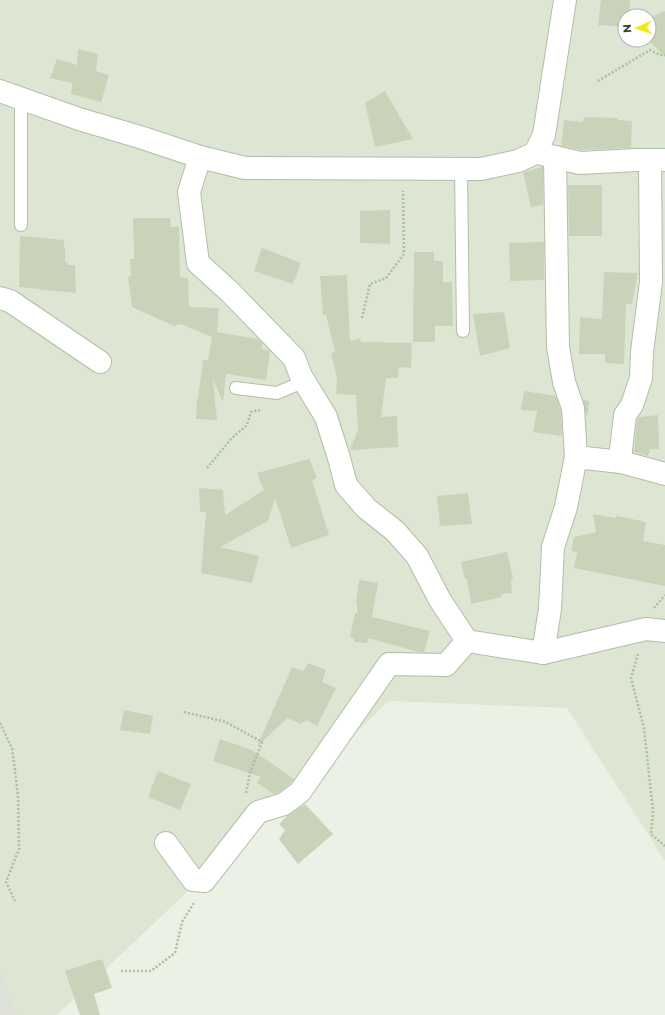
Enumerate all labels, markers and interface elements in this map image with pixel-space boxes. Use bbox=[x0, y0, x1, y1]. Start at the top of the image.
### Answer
north arrow bbox=[617, 8, 657, 48]
text: N bbox=[620, 24, 634, 33]

